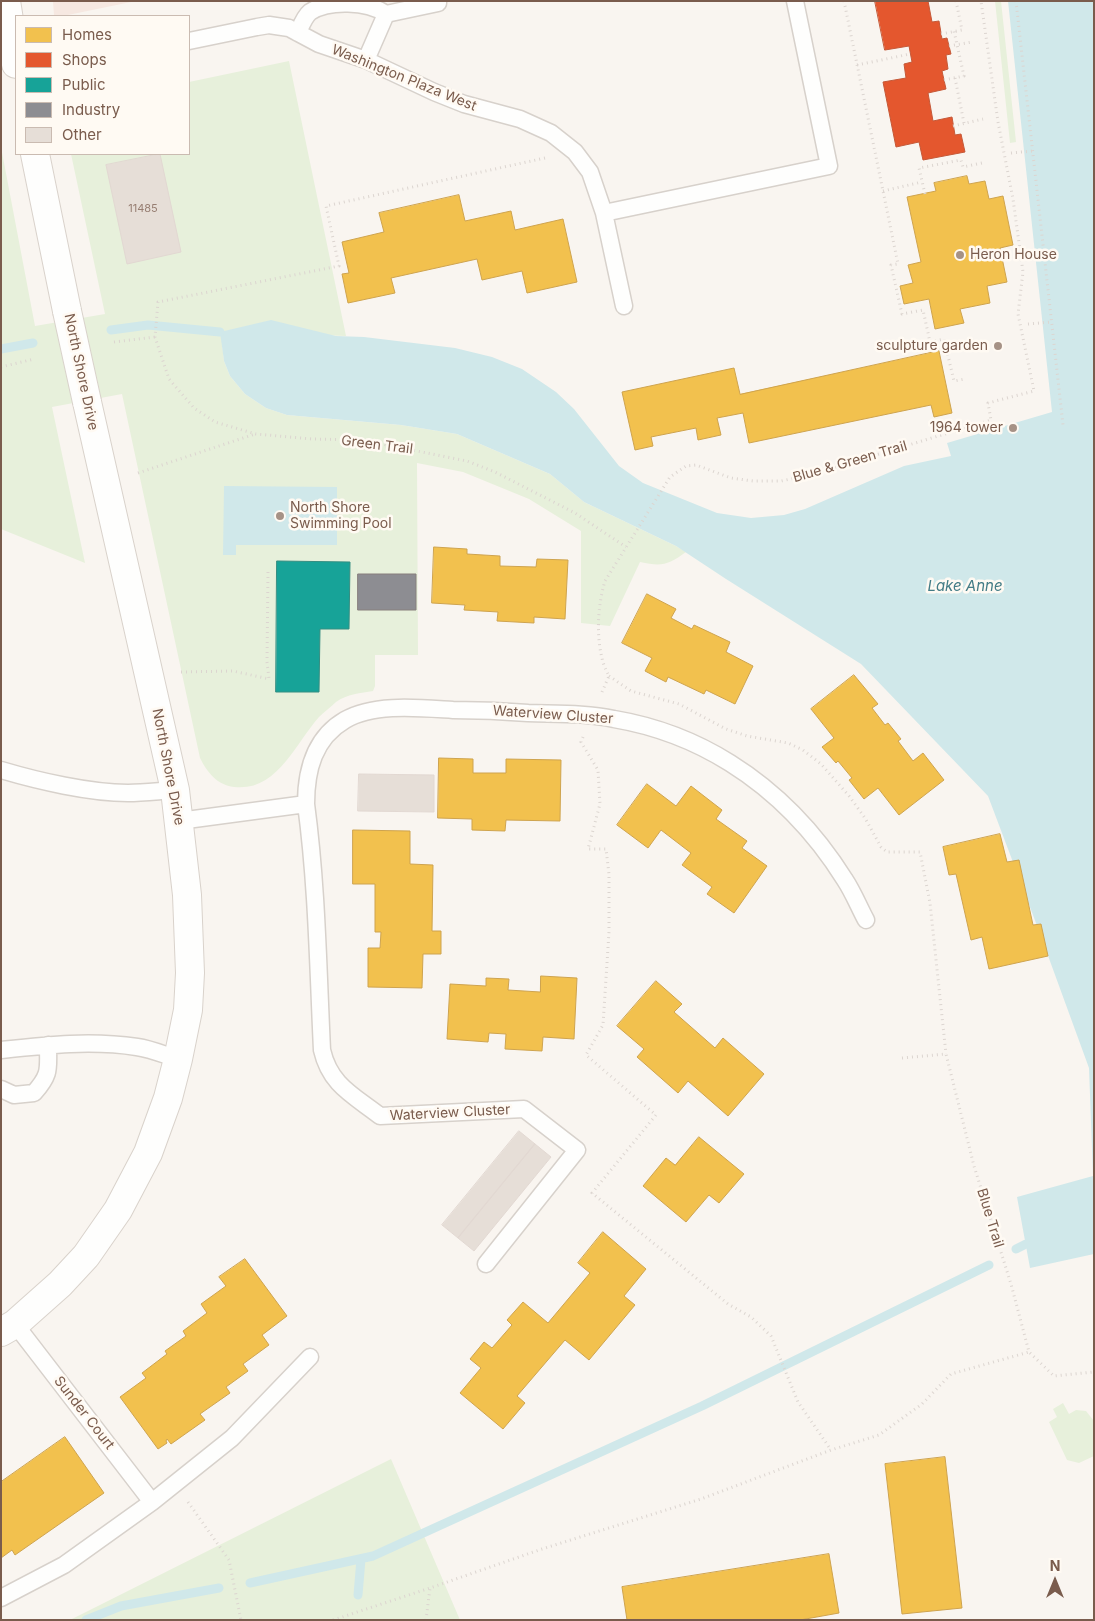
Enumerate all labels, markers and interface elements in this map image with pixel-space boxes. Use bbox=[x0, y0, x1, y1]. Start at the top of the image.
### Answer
legend bbox=[15, 15, 190, 155]
text: Homes bbox=[62, 25, 112, 44]
street label: Washington Plaza West bbox=[329, 41, 479, 115]
text: Shops bbox=[62, 50, 107, 69]
text: Public bbox=[62, 75, 105, 94]
text: Industry bbox=[62, 100, 120, 119]
text: Other bbox=[62, 125, 102, 144]
house number: 11485 bbox=[128, 202, 158, 216]
place label: Heron House bbox=[970, 247, 1057, 263]
marker: Heron House bbox=[954, 249, 966, 261]
street label: North Shore Drive bbox=[60, 312, 102, 432]
place label: sculpture garden bbox=[876, 338, 988, 354]
marker: sculpture garden bbox=[992, 340, 1004, 352]
place label: 1964 tower bbox=[930, 420, 1003, 436]
marker: 1964 tower bbox=[1007, 422, 1019, 434]
street label: Green Trail bbox=[340, 432, 414, 458]
street label: Blue & Green Trail bbox=[791, 438, 909, 486]
place label: North Shore Swimming Pool bbox=[290, 500, 392, 532]
marker: North Shore Swimming Pool bbox=[274, 510, 286, 522]
water label: Lake Anne bbox=[927, 577, 1003, 595]
street label: Waterview Cluster bbox=[492, 702, 614, 728]
street label: North Shore Drive bbox=[148, 707, 188, 827]
street label: Waterview Cluster bbox=[389, 1101, 511, 1125]
street label: Blue Trail bbox=[973, 1186, 1007, 1250]
street label: Sunder Court bbox=[50, 1373, 118, 1453]
north arrow bbox=[1030, 1556, 1080, 1606]
text: N bbox=[1050, 1557, 1060, 1574]

